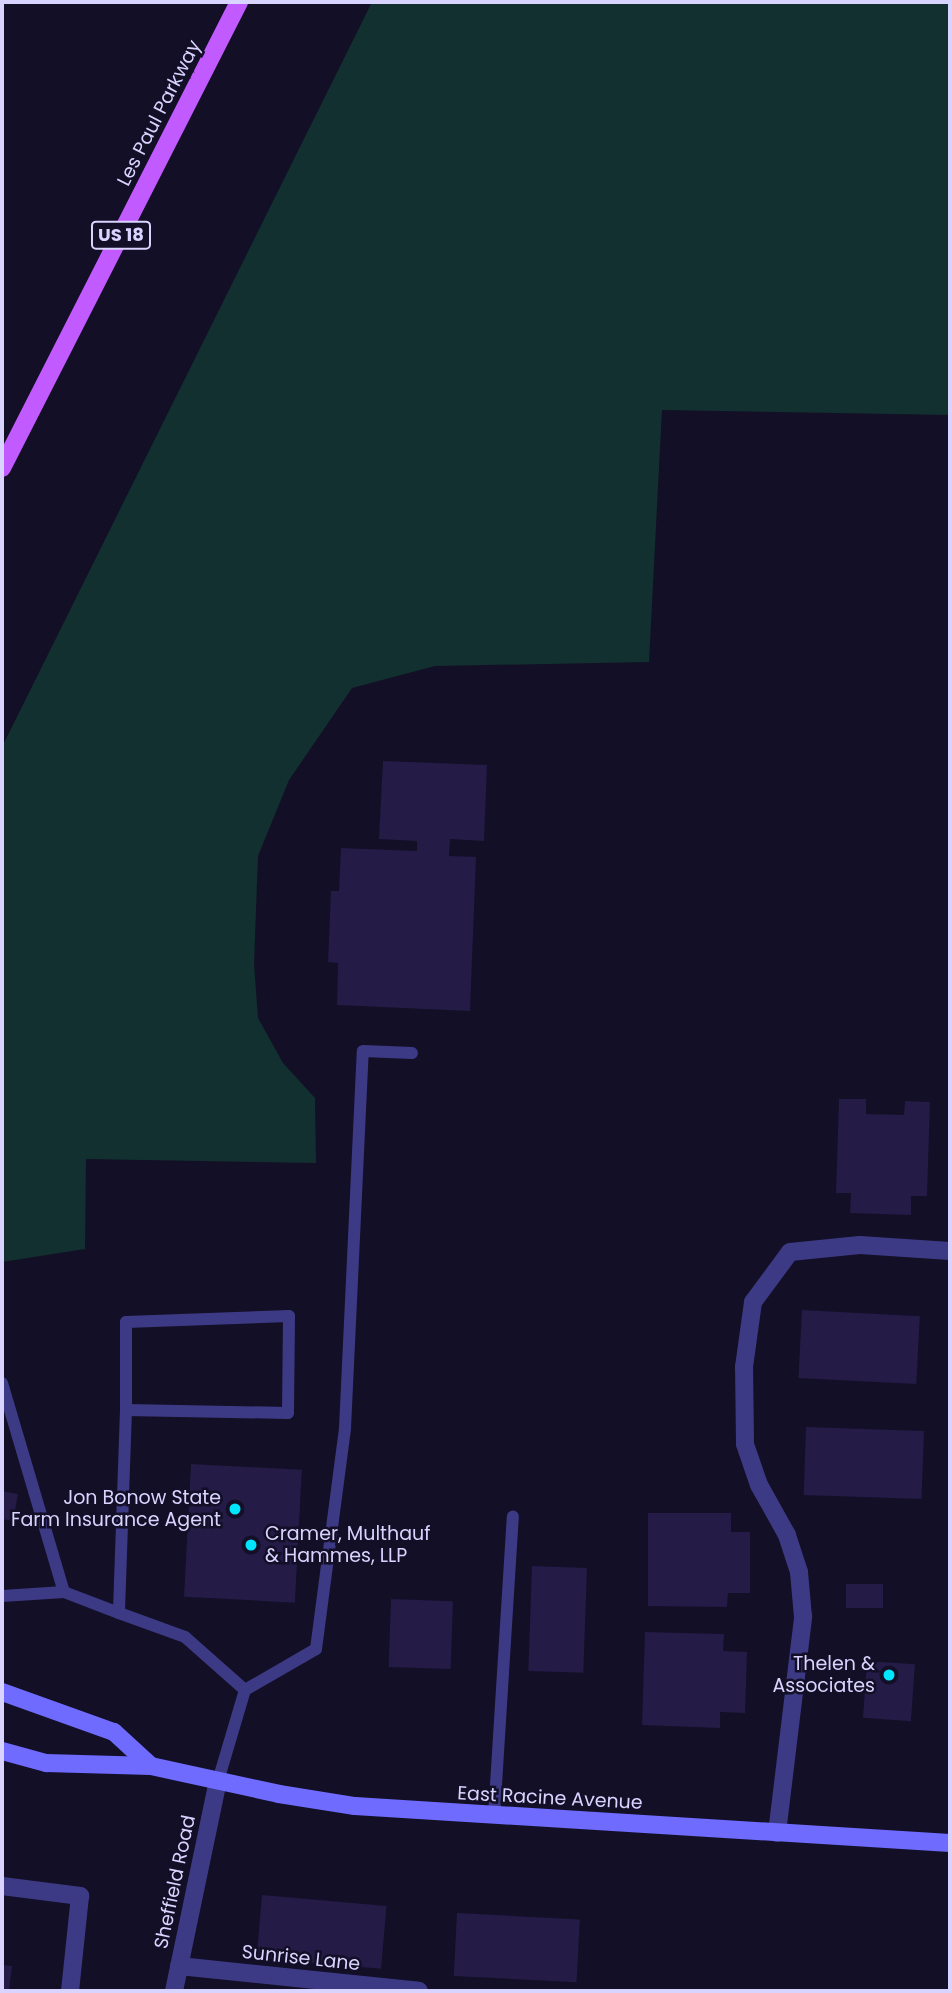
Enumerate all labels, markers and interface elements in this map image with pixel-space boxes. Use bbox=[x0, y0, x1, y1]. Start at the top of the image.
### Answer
street label: Les Paul Parkway bbox=[112, 36, 206, 190]
road number: US 18 bbox=[90, 220, 152, 249]
place label: Jon Bonow State Farm Insurance Agent bbox=[11, 1487, 221, 1531]
marker: Jon Bonow State Farm Insurance Agent bbox=[227, 1501, 243, 1517]
place label: Cramer, Multhauf & Hammes, LLP bbox=[265, 1523, 430, 1567]
marker: Cramer, Multhauf & Hammes, LLP bbox=[243, 1537, 259, 1553]
place label: Thelen & Associates bbox=[773, 1653, 875, 1697]
marker: Thelen & Associates bbox=[881, 1667, 897, 1683]
street label: East Racine Avenue bbox=[457, 1782, 643, 1814]
street label: Sheffield Road bbox=[150, 1813, 200, 1951]
street label: Sunrise Lane bbox=[241, 1940, 361, 1976]

